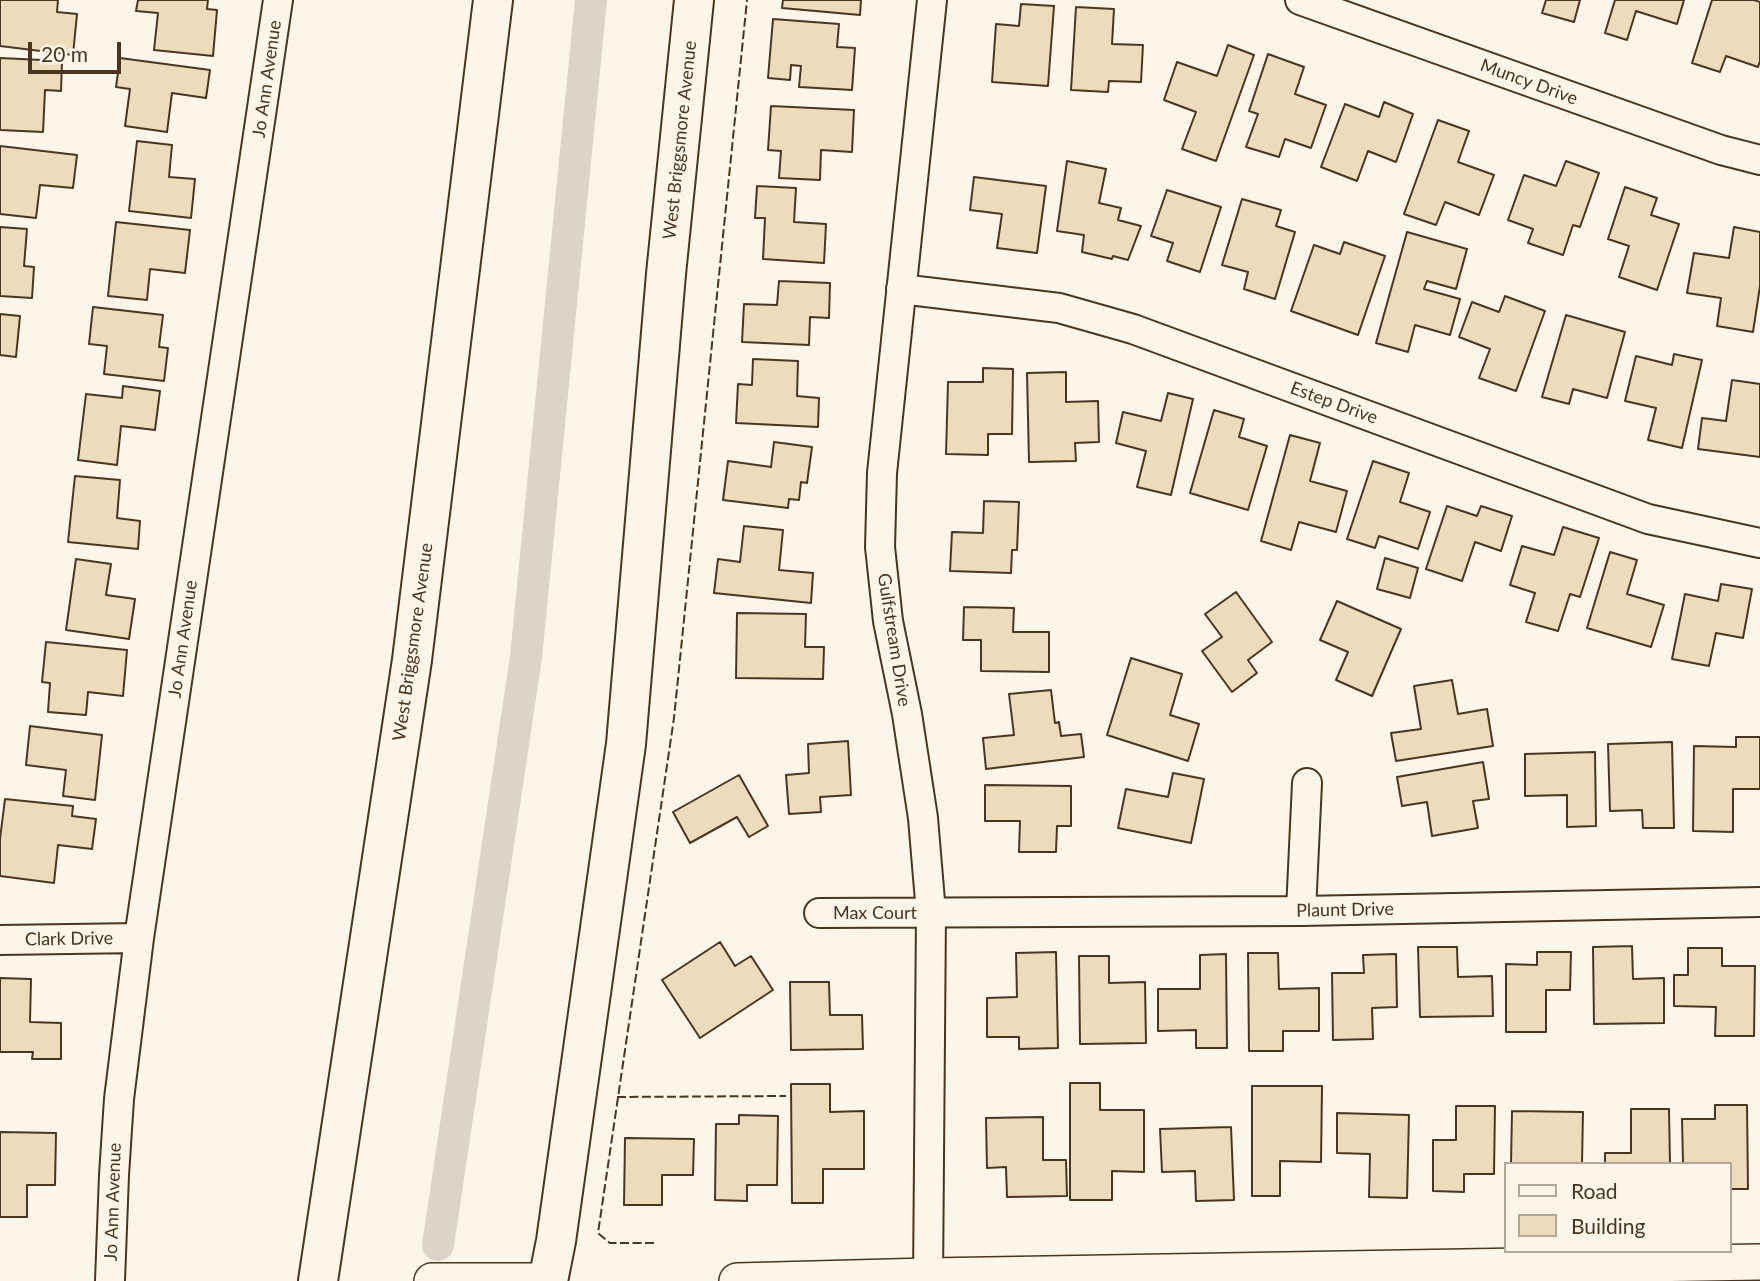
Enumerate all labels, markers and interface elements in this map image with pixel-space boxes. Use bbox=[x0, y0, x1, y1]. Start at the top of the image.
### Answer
street label: Jo Ann Avenue bbox=[248, 19, 286, 139]
scale bar bbox=[32, 28, 124, 72]
street label: West Briggsmore Avenue bbox=[659, 40, 701, 240]
text: 20 m bbox=[41, 41, 88, 66]
street label: Muncy Drive bbox=[1477, 54, 1581, 110]
street label: Estep Drive bbox=[1287, 377, 1381, 429]
street label: West Briggsmore Avenue bbox=[388, 542, 438, 742]
street label: Gulfstream Drive bbox=[873, 572, 915, 708]
street label: Jo Ann Avenue bbox=[164, 579, 202, 699]
street label: Plaunt Drive bbox=[1296, 898, 1394, 922]
street label: Max Court bbox=[833, 902, 917, 924]
street label: Clark Drive bbox=[25, 927, 113, 951]
street label: Jo Ann Avenue bbox=[100, 1142, 126, 1262]
legend bbox=[1504, 1162, 1732, 1253]
text: Road bbox=[1571, 1178, 1618, 1203]
text: Building bbox=[1571, 1213, 1646, 1238]

